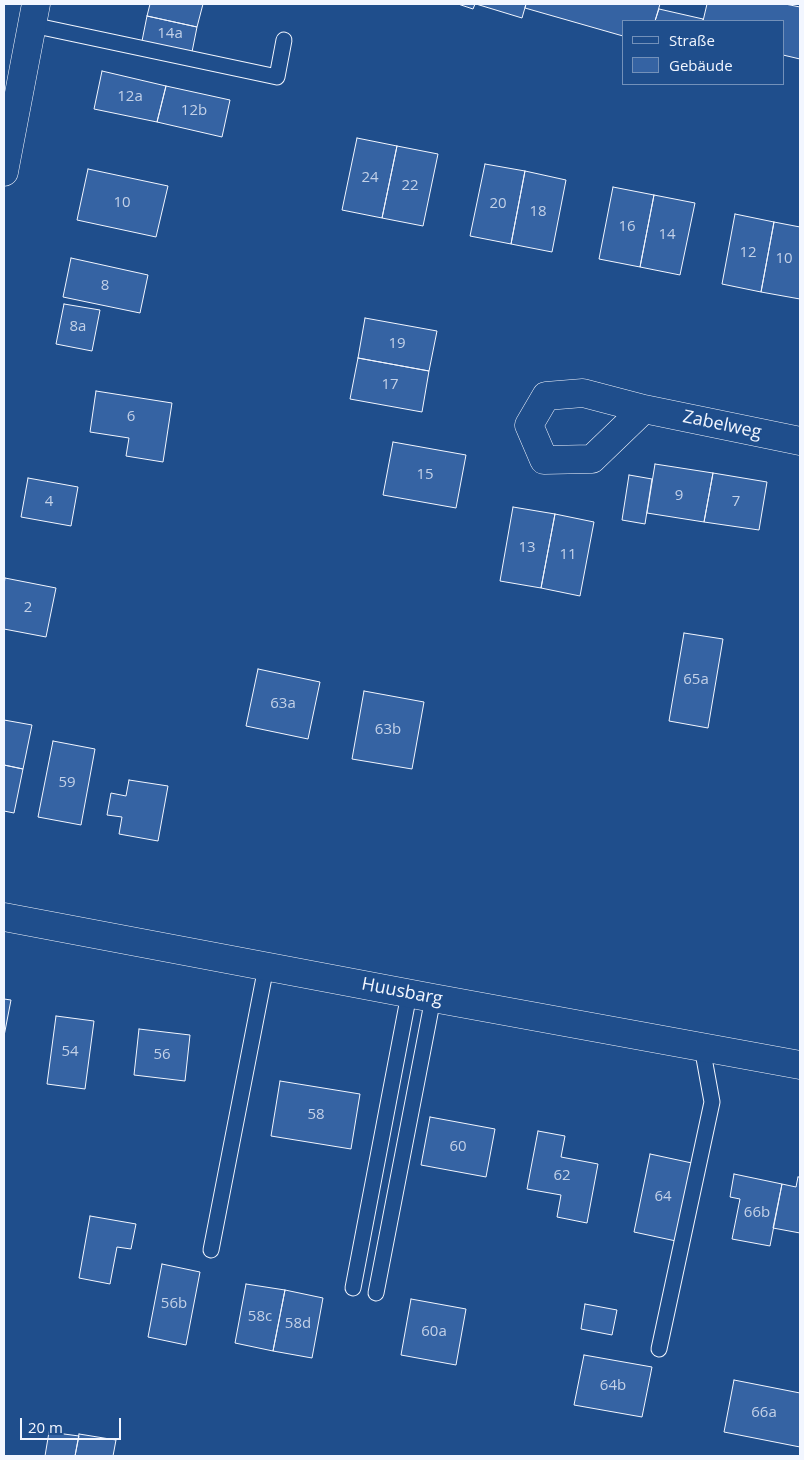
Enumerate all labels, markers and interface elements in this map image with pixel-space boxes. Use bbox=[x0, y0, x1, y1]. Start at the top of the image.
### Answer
legend bbox=[622, 20, 784, 85]
house number: 14a bbox=[157, 25, 183, 43]
text: Straße bbox=[669, 30, 715, 50]
text: Gebäude bbox=[669, 55, 733, 75]
house number: 12a bbox=[117, 88, 143, 106]
house number: 12b bbox=[181, 102, 207, 120]
house number: 24 bbox=[361, 169, 379, 187]
house number: 22 bbox=[401, 177, 419, 195]
house number: 10 bbox=[113, 194, 131, 212]
house number: 20 bbox=[489, 195, 507, 213]
house number: 18 bbox=[529, 203, 547, 221]
house number: 16 bbox=[618, 218, 636, 236]
house number: 14 bbox=[658, 226, 676, 244]
house number: 12 bbox=[739, 244, 757, 262]
house number: 10 bbox=[775, 250, 793, 268]
house number: 8 bbox=[101, 277, 109, 295]
house number: 8a bbox=[70, 318, 86, 336]
house number: 19 bbox=[388, 335, 406, 353]
house number: 17 bbox=[381, 376, 399, 394]
street label: Zabelweg bbox=[681, 406, 763, 444]
house number: 6 bbox=[127, 408, 135, 426]
house number: 15 bbox=[416, 466, 434, 484]
house number: 9 bbox=[675, 487, 683, 505]
house number: 4 bbox=[45, 493, 53, 511]
house number: 7 bbox=[732, 493, 740, 511]
house number: 13 bbox=[518, 539, 536, 557]
house number: 11 bbox=[559, 546, 577, 564]
house number: 2 bbox=[24, 599, 32, 617]
house number: 65a bbox=[683, 671, 709, 689]
house number: 63a bbox=[270, 695, 296, 713]
house number: 63b bbox=[375, 721, 401, 739]
house number: 59 bbox=[58, 774, 76, 792]
street label: Huusbarg bbox=[360, 974, 444, 1010]
house number: 54 bbox=[61, 1043, 79, 1061]
house number: 56 bbox=[153, 1046, 171, 1064]
house number: 58 bbox=[307, 1106, 325, 1124]
house number: 60 bbox=[449, 1138, 467, 1156]
house number: 62 bbox=[553, 1167, 571, 1185]
house number: 64 bbox=[654, 1188, 672, 1206]
house number: 66b bbox=[744, 1204, 770, 1222]
house number: 56b bbox=[161, 1295, 187, 1313]
house number: 58c bbox=[248, 1308, 272, 1326]
house number: 58d bbox=[285, 1315, 311, 1333]
house number: 60a bbox=[421, 1323, 447, 1341]
house number: 64b bbox=[600, 1377, 626, 1395]
house number: 66a bbox=[751, 1404, 777, 1422]
scale bar bbox=[22, 1408, 124, 1440]
text: 20 m bbox=[28, 1417, 63, 1437]

